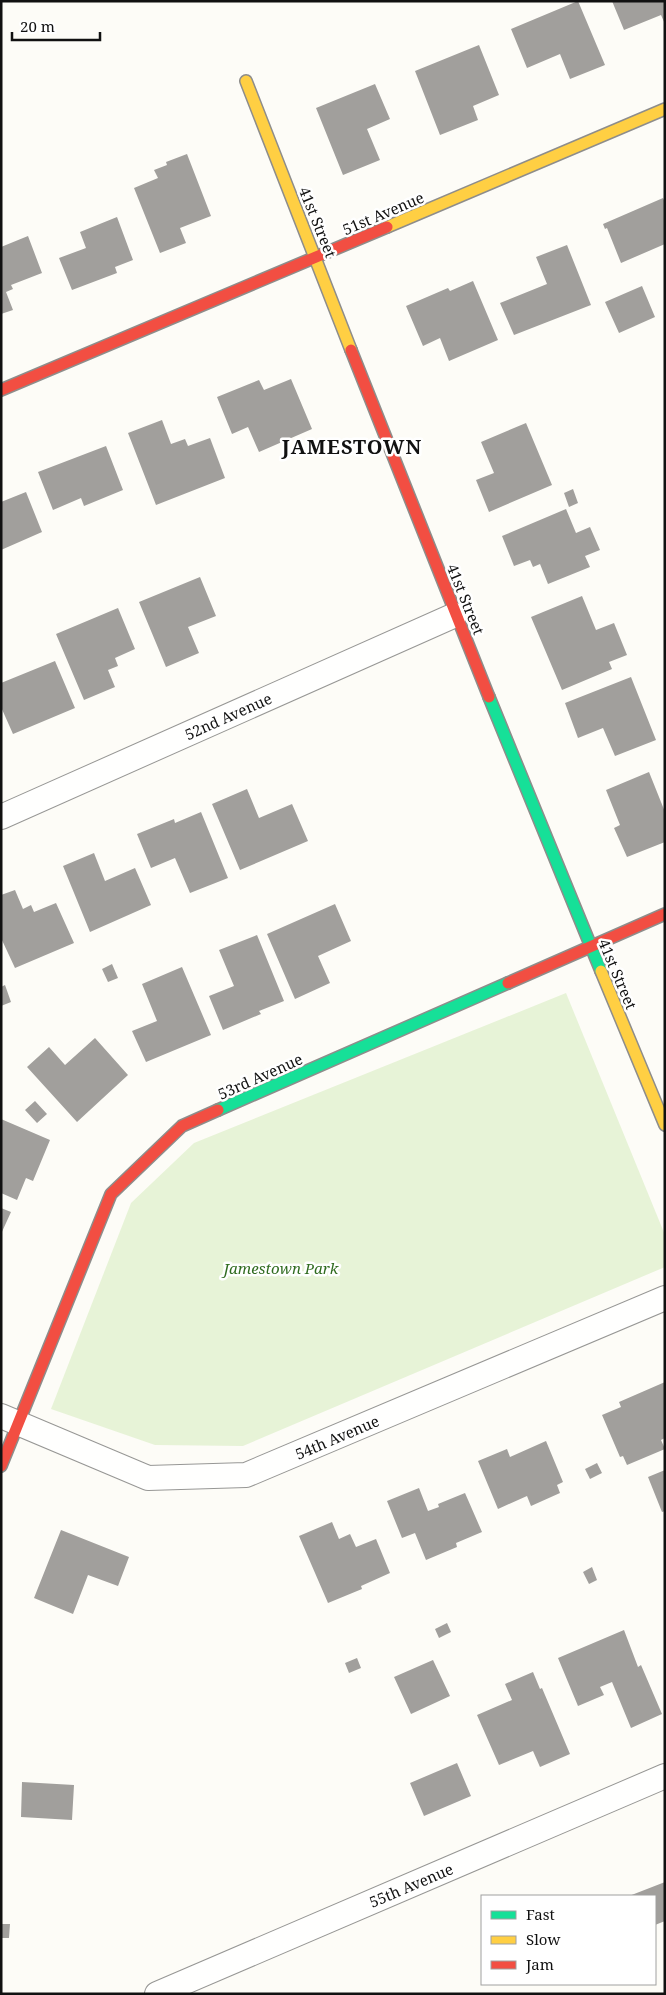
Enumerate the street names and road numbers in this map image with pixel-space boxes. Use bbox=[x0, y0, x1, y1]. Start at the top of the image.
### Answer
street label: 41st Street bbox=[295, 184, 341, 260]
street label: 51st Avenue bbox=[339, 187, 427, 239]
street label: 41st Street bbox=[443, 561, 489, 637]
street label: 52nd Avenue bbox=[181, 688, 275, 744]
street label: 41st Street bbox=[594, 936, 642, 1012]
street label: 53rd Avenue bbox=[215, 1048, 305, 1104]
street label: 54th Avenue bbox=[292, 1410, 382, 1464]
street label: 55th Avenue bbox=[366, 1858, 456, 1912]

